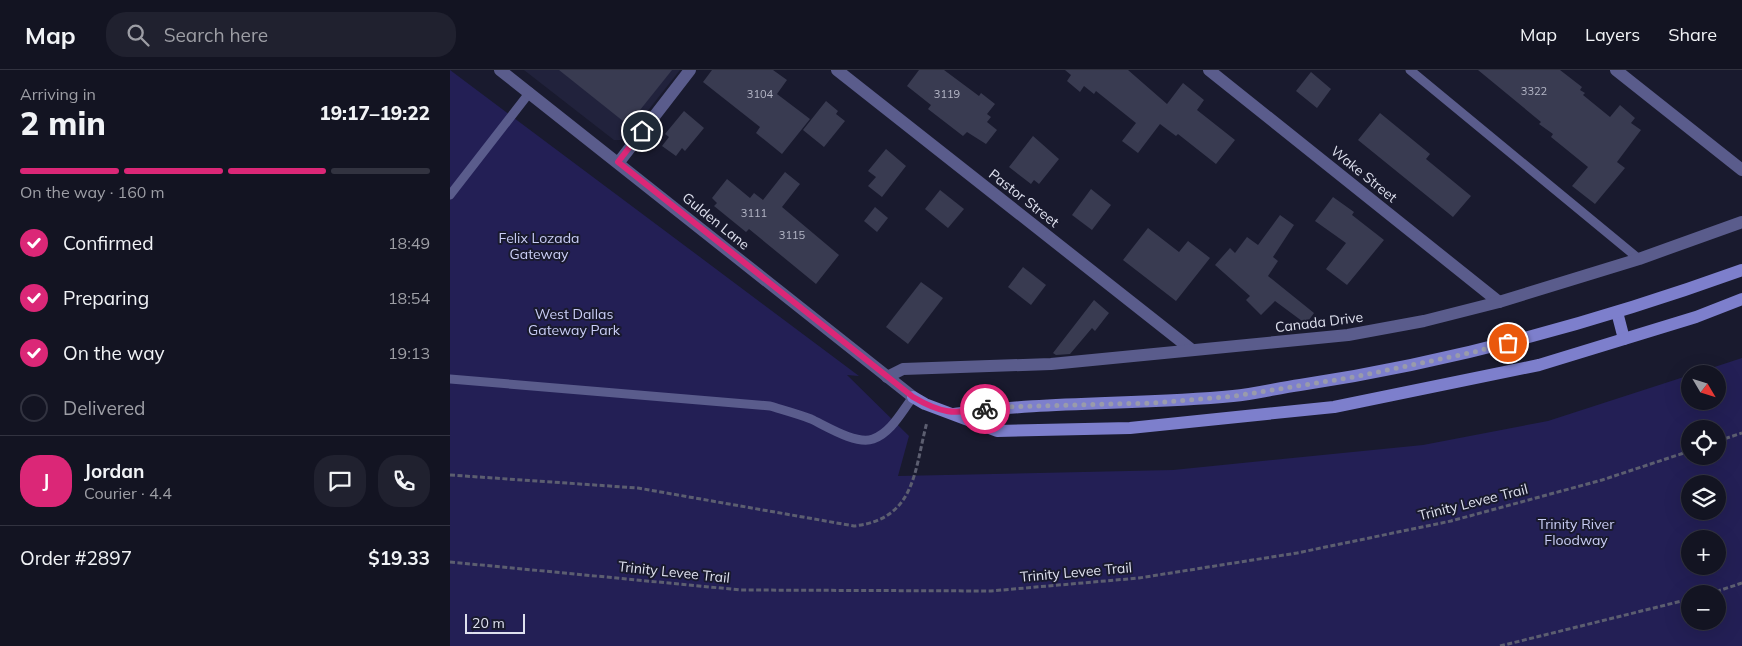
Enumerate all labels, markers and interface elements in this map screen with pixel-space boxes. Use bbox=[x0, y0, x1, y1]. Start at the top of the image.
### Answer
search box bbox=[106, 12, 456, 57]
text: Map bbox=[25, 20, 76, 50]
icon: search bbox=[124, 21, 152, 49]
text: Search here bbox=[164, 23, 268, 47]
text: Map bbox=[1520, 23, 1557, 46]
text: Layers bbox=[1585, 23, 1640, 46]
text: Share bbox=[1668, 23, 1717, 46]
text: Arriving in bbox=[20, 84, 96, 104]
house number: 3322 bbox=[1521, 84, 1548, 98]
house number: 3104 bbox=[747, 87, 774, 101]
house number: 3119 bbox=[934, 87, 960, 101]
text: 19:17–19:22 bbox=[319, 101, 430, 125]
text: 2 min bbox=[20, 103, 106, 143]
pin bbox=[621, 110, 663, 152]
icon: home bbox=[628, 117, 656, 145]
street label: Wake Street bbox=[1327, 142, 1401, 206]
street label: Pastor Street bbox=[985, 165, 1063, 231]
text: On the way · 160 m bbox=[20, 182, 165, 202]
street label: Gulden Lane bbox=[679, 188, 753, 254]
house number: 3111 bbox=[741, 206, 767, 220]
house number: 3115 bbox=[779, 228, 806, 242]
icon: check bbox=[20, 229, 48, 257]
park label: Felix Lozada Gateway bbox=[499, 229, 579, 263]
text: Confirmed bbox=[63, 231, 154, 255]
text: 18:49 bbox=[388, 233, 430, 253]
icon: check bbox=[20, 284, 48, 312]
text: Preparing bbox=[63, 286, 149, 310]
text: 18:54 bbox=[388, 288, 430, 308]
park label: West Dallas Gateway Park bbox=[528, 305, 621, 339]
street label: Canada Drive bbox=[1274, 308, 1364, 336]
pin bbox=[1487, 322, 1529, 364]
icon: bag bbox=[1494, 329, 1522, 357]
icon: check bbox=[20, 339, 48, 367]
text: On the way bbox=[63, 341, 165, 365]
text: 19:13 bbox=[388, 343, 430, 363]
north arrow bbox=[1681, 365, 1726, 410]
map controls bbox=[1681, 365, 1726, 630]
courier bbox=[960, 384, 1010, 434]
icon: bike bbox=[971, 395, 999, 423]
text: Delivered bbox=[63, 396, 145, 420]
button: locate bbox=[1681, 420, 1726, 465]
button: chat bbox=[314, 455, 366, 507]
button: phone bbox=[378, 455, 430, 507]
text: Jordan bbox=[84, 459, 144, 483]
text: J bbox=[43, 469, 49, 493]
button: layers bbox=[1681, 475, 1726, 520]
street label: Trinity Levee Trail bbox=[1416, 480, 1530, 524]
text: Courier · 4.4 bbox=[84, 483, 172, 503]
park label: Trinity River Floodway bbox=[1538, 515, 1615, 549]
button: + bbox=[1681, 530, 1726, 575]
text: Order #2897 bbox=[20, 546, 132, 570]
text: $19.33 bbox=[368, 546, 430, 570]
street label: Trinity Levee Trail bbox=[617, 557, 731, 587]
street label: Trinity Levee Trail bbox=[1019, 558, 1133, 586]
button: − bbox=[1681, 585, 1726, 630]
scale bar bbox=[465, 611, 525, 634]
text: 20 m bbox=[472, 614, 505, 632]

